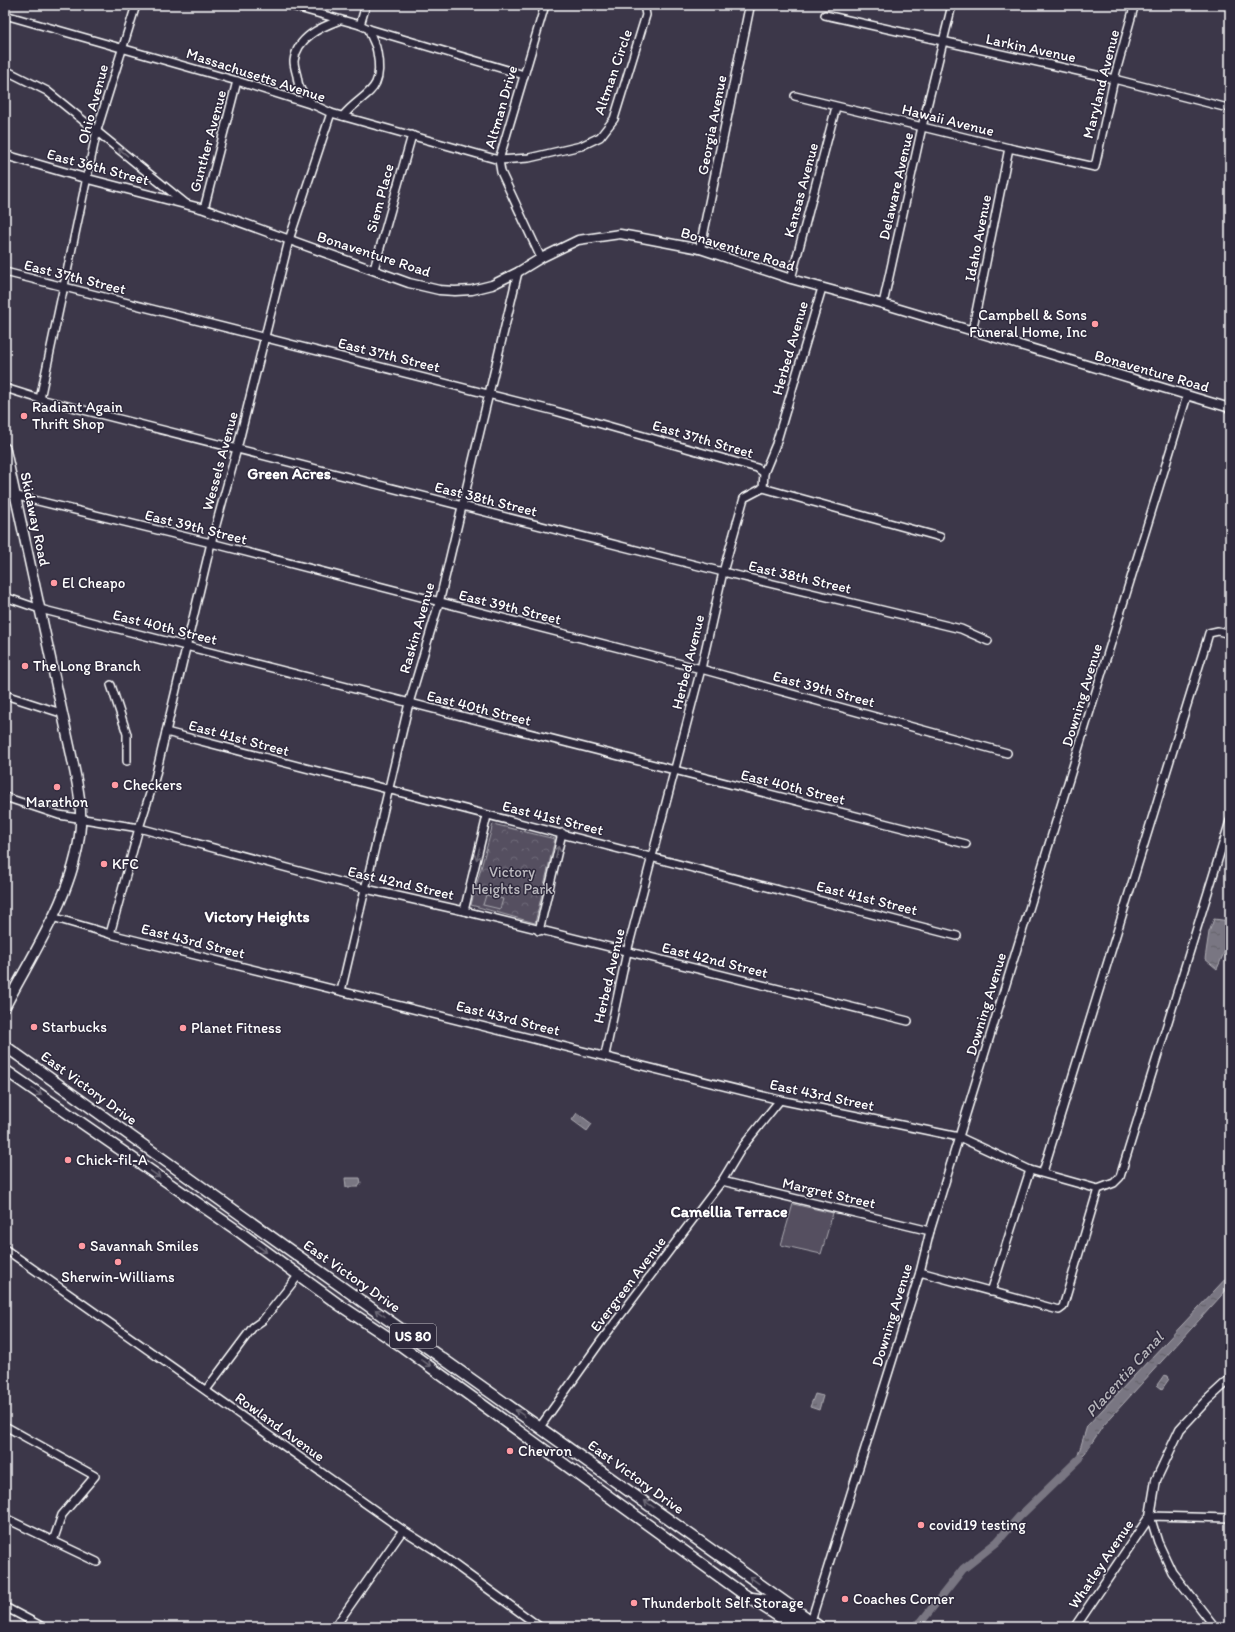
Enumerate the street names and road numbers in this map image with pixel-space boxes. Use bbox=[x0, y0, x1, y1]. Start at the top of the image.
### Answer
street label: Altman Circle bbox=[590, 27, 636, 117]
street label: Maryland Avenue bbox=[1079, 28, 1123, 140]
street label: Larkin Avenue bbox=[984, 30, 1078, 66]
street label: Massachusetts Avenue bbox=[184, 44, 328, 106]
street label: Ohio Avenue bbox=[74, 62, 112, 146]
street label: Altman Drive bbox=[481, 63, 521, 151]
street label: Georgia Avenue bbox=[693, 74, 731, 176]
street label: Gunther Avenue bbox=[186, 88, 230, 194]
street label: Hawaii Avenue bbox=[900, 100, 996, 140]
street label: Delaware Avenue bbox=[875, 130, 917, 242]
street label: Kansas Avenue bbox=[780, 141, 822, 239]
street label: East 36th Street bbox=[45, 145, 151, 189]
street label: Siem Place bbox=[362, 162, 398, 234]
street label: Idaho Avenue bbox=[961, 193, 995, 283]
street label: Bonaventure Road bbox=[679, 223, 797, 275]
street label: Bonaventure Road bbox=[315, 227, 433, 281]
street label: East 37th Street bbox=[22, 256, 128, 298]
street label: Herbed Avenue bbox=[768, 299, 812, 397]
street label: East 37th Street bbox=[336, 334, 442, 376]
street label: Bonaventure Road bbox=[1092, 346, 1212, 396]
street label: Wessels Avenue bbox=[198, 409, 242, 513]
street label: East 37th Street bbox=[650, 416, 756, 462]
street label: Skidaway Road bbox=[16, 470, 54, 568]
street label: East 38th Street bbox=[433, 478, 540, 521]
street label: East 39th Street bbox=[143, 506, 249, 548]
street label: East 38th Street bbox=[747, 556, 854, 598]
street label: Raskin Avenue bbox=[395, 580, 439, 676]
street label: East 39th Street bbox=[457, 586, 563, 628]
street label: East 40th Street bbox=[111, 605, 219, 649]
street label: Herbed Avenue bbox=[668, 613, 708, 711]
street label: Downing Avenue bbox=[1058, 641, 1106, 749]
street label: East 39th Street bbox=[771, 667, 877, 711]
street label: East 40th Street bbox=[425, 686, 533, 730]
street label: East 41st Street bbox=[187, 716, 292, 760]
street label: East 40th Street bbox=[739, 765, 847, 809]
street label: East 41st Street bbox=[501, 797, 606, 839]
street label: East 42nd Street bbox=[346, 862, 456, 904]
street label: East 41st Street bbox=[815, 877, 920, 919]
street label: East 43rd Street bbox=[139, 919, 247, 963]
street label: Herbed Avenue bbox=[589, 927, 629, 1025]
street label: East 42nd Street bbox=[660, 938, 770, 982]
street label: Downing Avenue bbox=[962, 950, 1010, 1058]
street label: East 43rd Street bbox=[454, 996, 562, 1040]
street label: East Victory Drive bbox=[37, 1047, 141, 1129]
street label: East 43rd Street bbox=[768, 1075, 876, 1115]
street label: Margret Street bbox=[781, 1174, 878, 1213]
street label: Evergreen Avenue bbox=[586, 1233, 670, 1335]
street label: East Victory Drive bbox=[300, 1236, 404, 1316]
street label: Downing Avenue bbox=[868, 1261, 916, 1369]
road number: US 80 bbox=[390, 1324, 436, 1348]
street label: Rowland Avenue bbox=[232, 1388, 328, 1466]
street label: East Victory Drive bbox=[584, 1436, 688, 1518]
street label: Whatley Avenue bbox=[1065, 1516, 1137, 1612]

